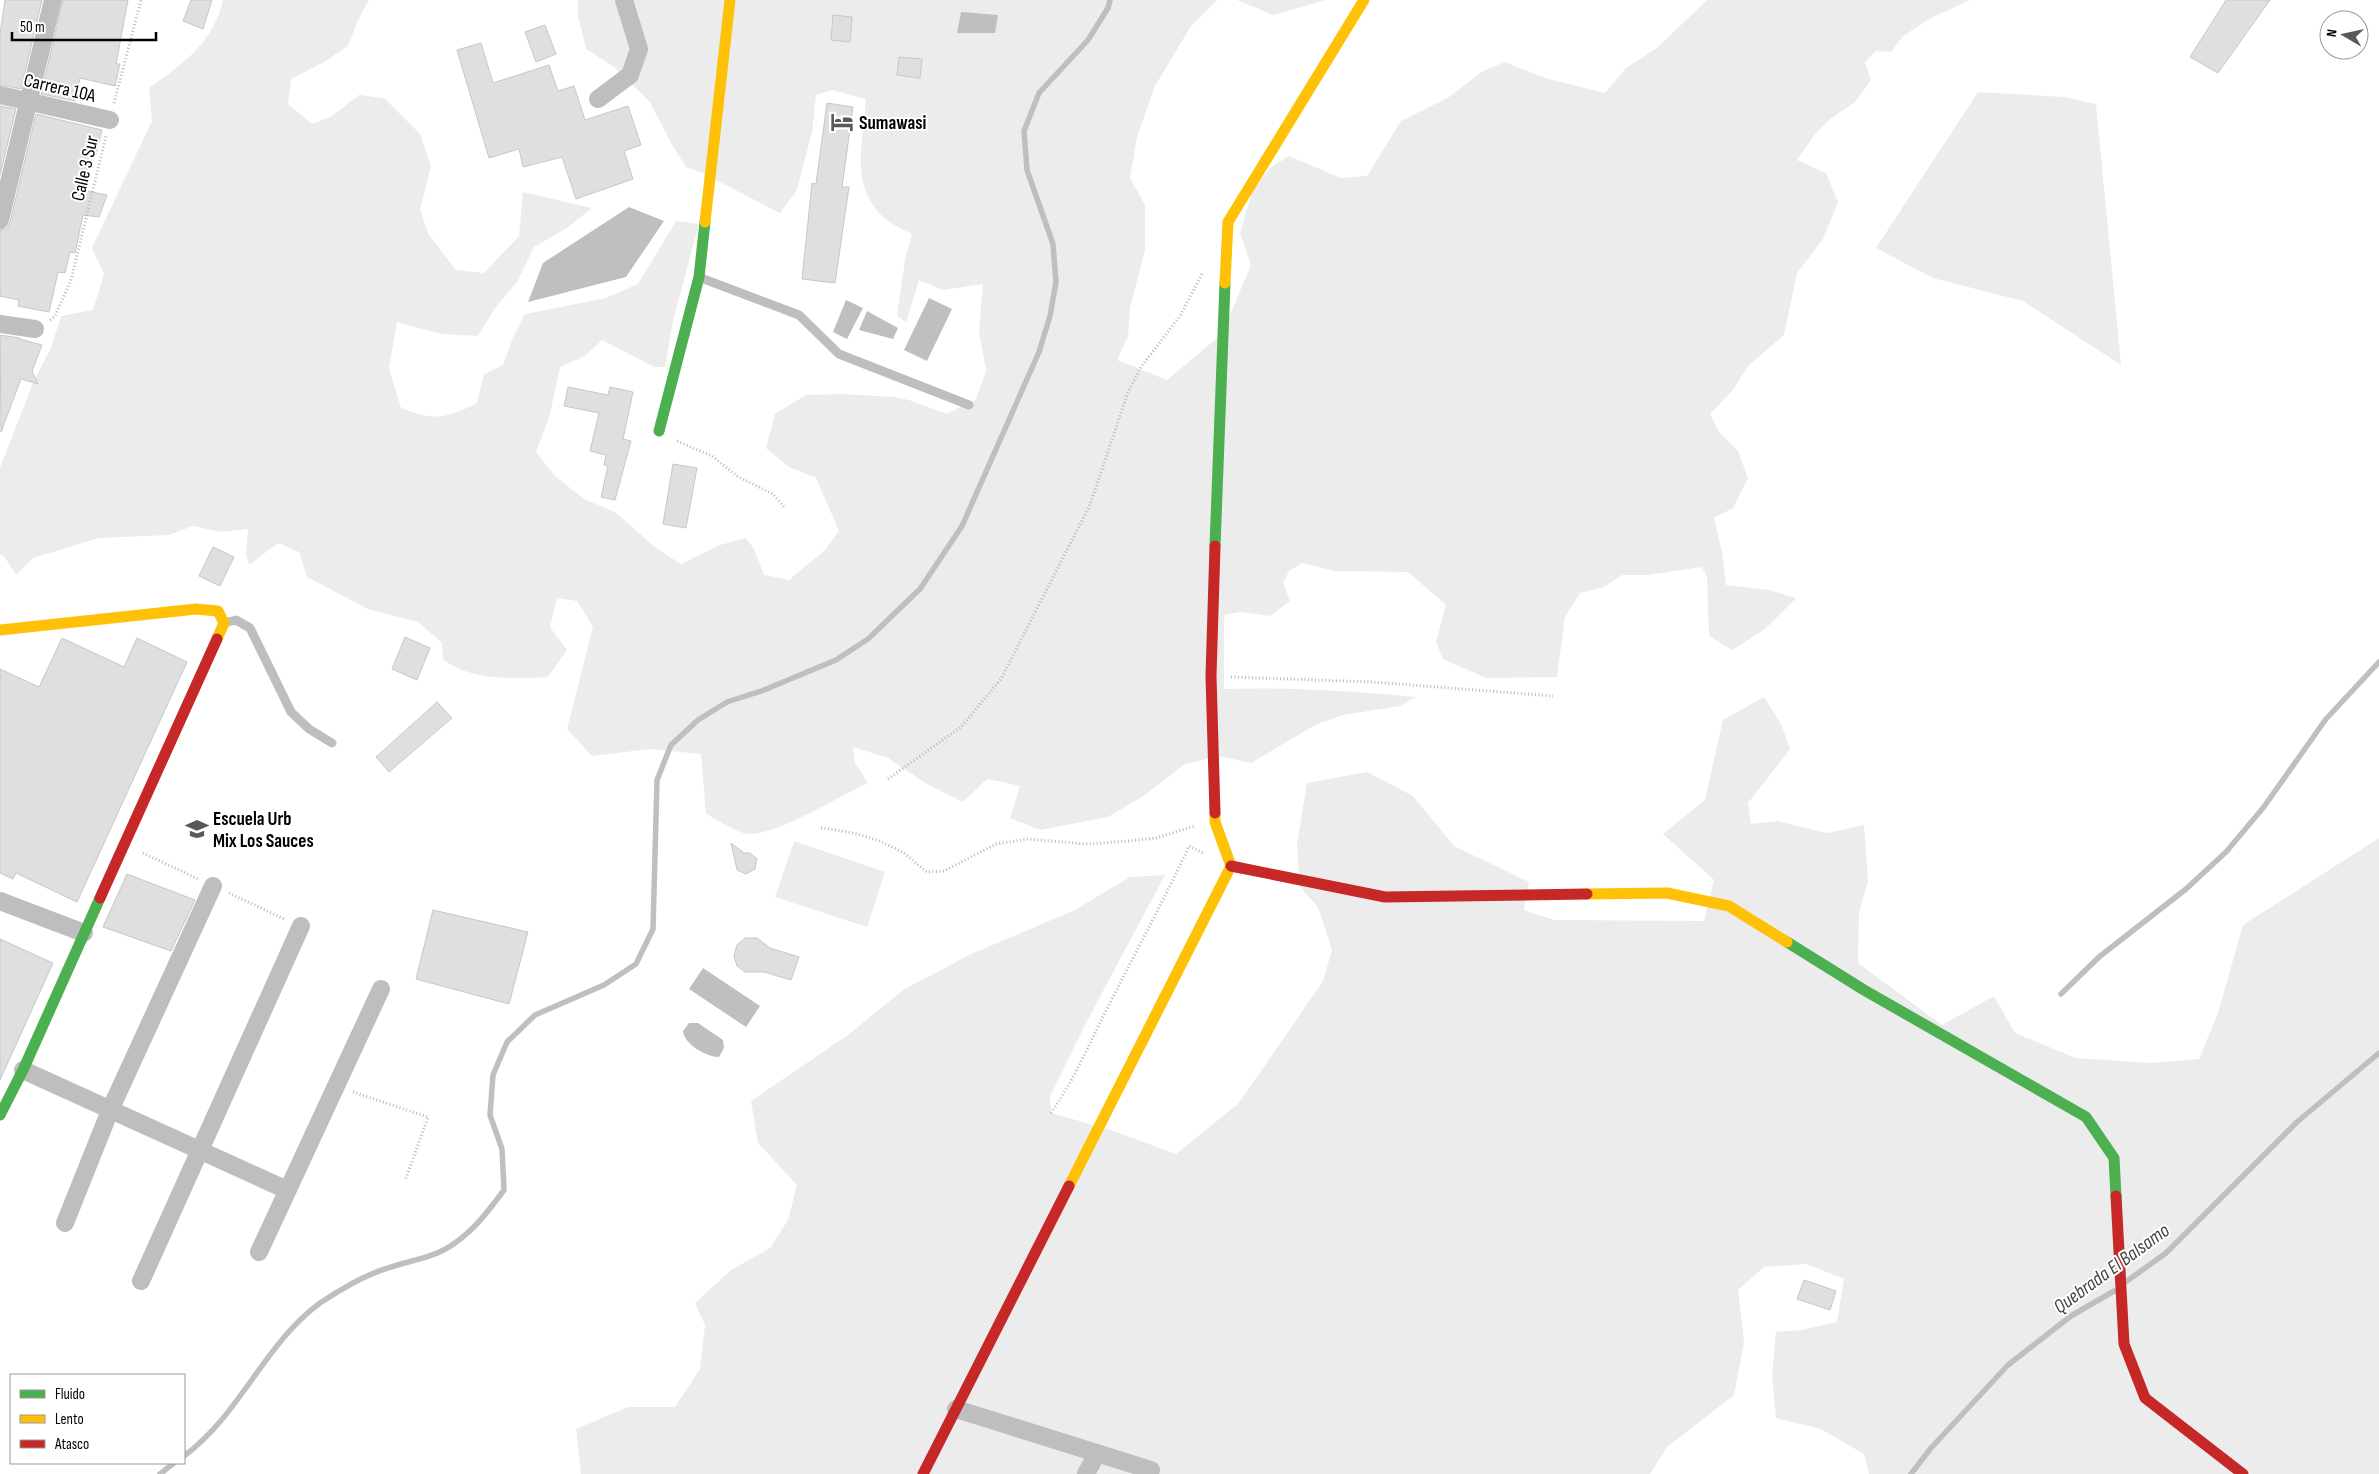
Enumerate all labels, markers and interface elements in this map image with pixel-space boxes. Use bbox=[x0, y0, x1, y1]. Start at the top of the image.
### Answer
scale bar bbox=[12, 10, 156, 42]
north arrow bbox=[2319, 10, 2369, 60]
text: 50 m bbox=[20, 18, 45, 37]
text: N bbox=[2323, 28, 2341, 38]
street label: Carrera 10A bbox=[21, 69, 99, 108]
hotel icon: Sumawasi bbox=[829, 109, 855, 135]
place label: Sumawasi bbox=[859, 112, 926, 135]
street label: Calle 3 Sur bbox=[67, 133, 104, 203]
place label: Escuela Urb Mix Los Sauces bbox=[213, 808, 314, 853]
school or university icon: Escuela Urb Mix Los Sauces bbox=[184, 816, 210, 842]
water label: Quebrada El Balsamo bbox=[2049, 1219, 2174, 1319]
legend bbox=[10, 1374, 185, 1464]
text: Fluido bbox=[55, 1385, 85, 1404]
text: Lento bbox=[55, 1410, 84, 1429]
text: Atasco bbox=[54, 1435, 89, 1454]

